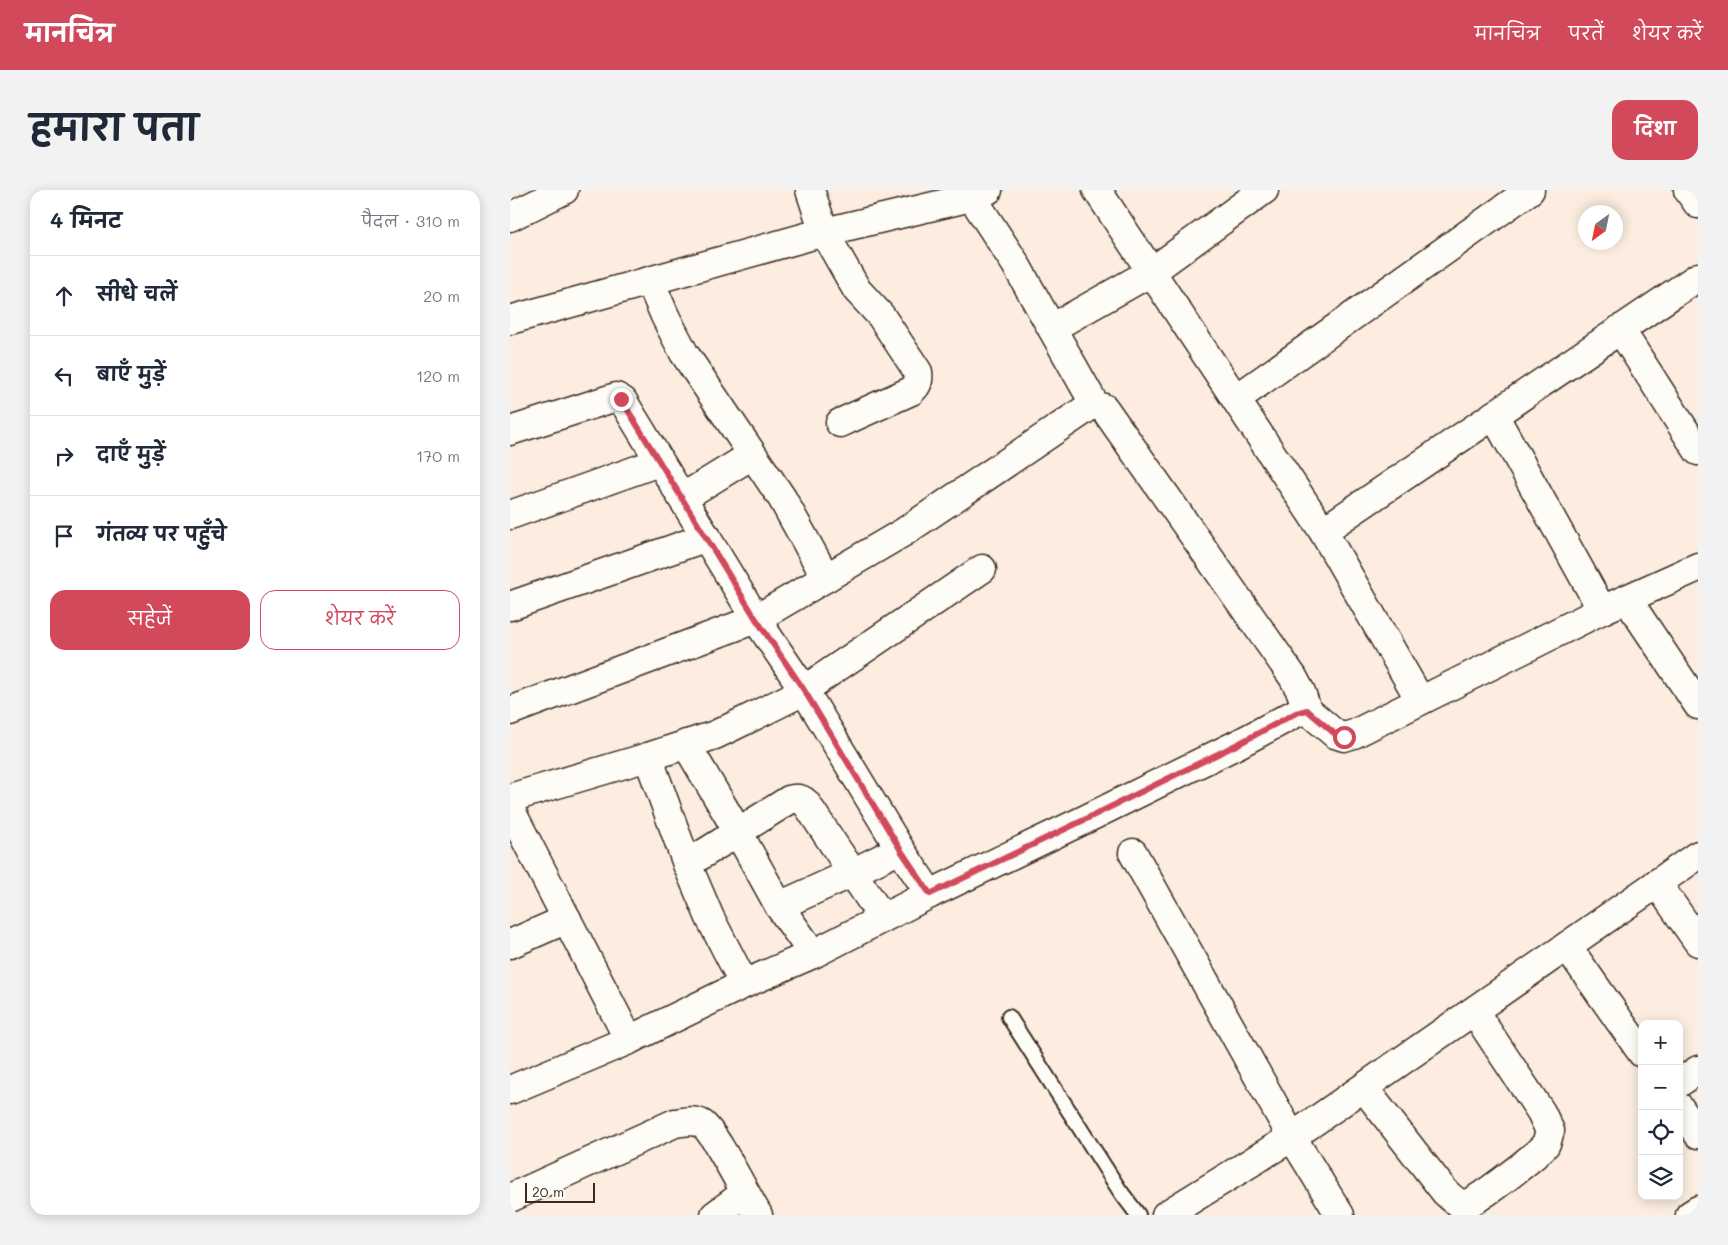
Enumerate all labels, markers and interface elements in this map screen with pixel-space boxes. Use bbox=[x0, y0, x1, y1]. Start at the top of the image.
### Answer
text: मानचित्र bbox=[25, 17, 114, 48]
text: मानचित्र bbox=[1474, 21, 1540, 45]
text: परतें bbox=[1568, 21, 1604, 45]
text: शेयर करें bbox=[1632, 21, 1703, 45]
button: दिशा bbox=[1612, 100, 1698, 160]
text: हमारा पता bbox=[30, 103, 198, 149]
north arrow bbox=[1578, 205, 1623, 250]
text: 4 मिनट bbox=[50, 206, 122, 233]
text: पैदल · 310 m bbox=[362, 210, 460, 231]
text: सीधे चलें bbox=[97, 281, 177, 306]
icon: ahead bbox=[50, 282, 78, 310]
text: 20 m bbox=[423, 285, 460, 306]
text: बाएँ मुड़ें bbox=[97, 361, 166, 386]
icon: left bbox=[50, 362, 78, 390]
text: 120 m bbox=[416, 365, 460, 386]
route end bbox=[610, 388, 633, 411]
text: दाएँ मुड़ें bbox=[97, 441, 165, 466]
icon: right bbox=[50, 442, 78, 470]
text: 170 m bbox=[416, 445, 460, 466]
text: गंतव्य पर पहुँचे bbox=[97, 521, 226, 546]
icon: arrive bbox=[50, 522, 78, 550]
button: सहेजें bbox=[50, 590, 250, 650]
button: शेयर करें bbox=[260, 590, 460, 650]
route start bbox=[1333, 726, 1356, 749]
map controls bbox=[1638, 1020, 1683, 1200]
button: + bbox=[1638, 1020, 1683, 1065]
button: − bbox=[1638, 1065, 1683, 1110]
button: locate bbox=[1638, 1110, 1683, 1155]
button: layers bbox=[1638, 1155, 1683, 1200]
scale bar bbox=[525, 1180, 595, 1203]
text: 20 m bbox=[532, 1182, 564, 1201]

